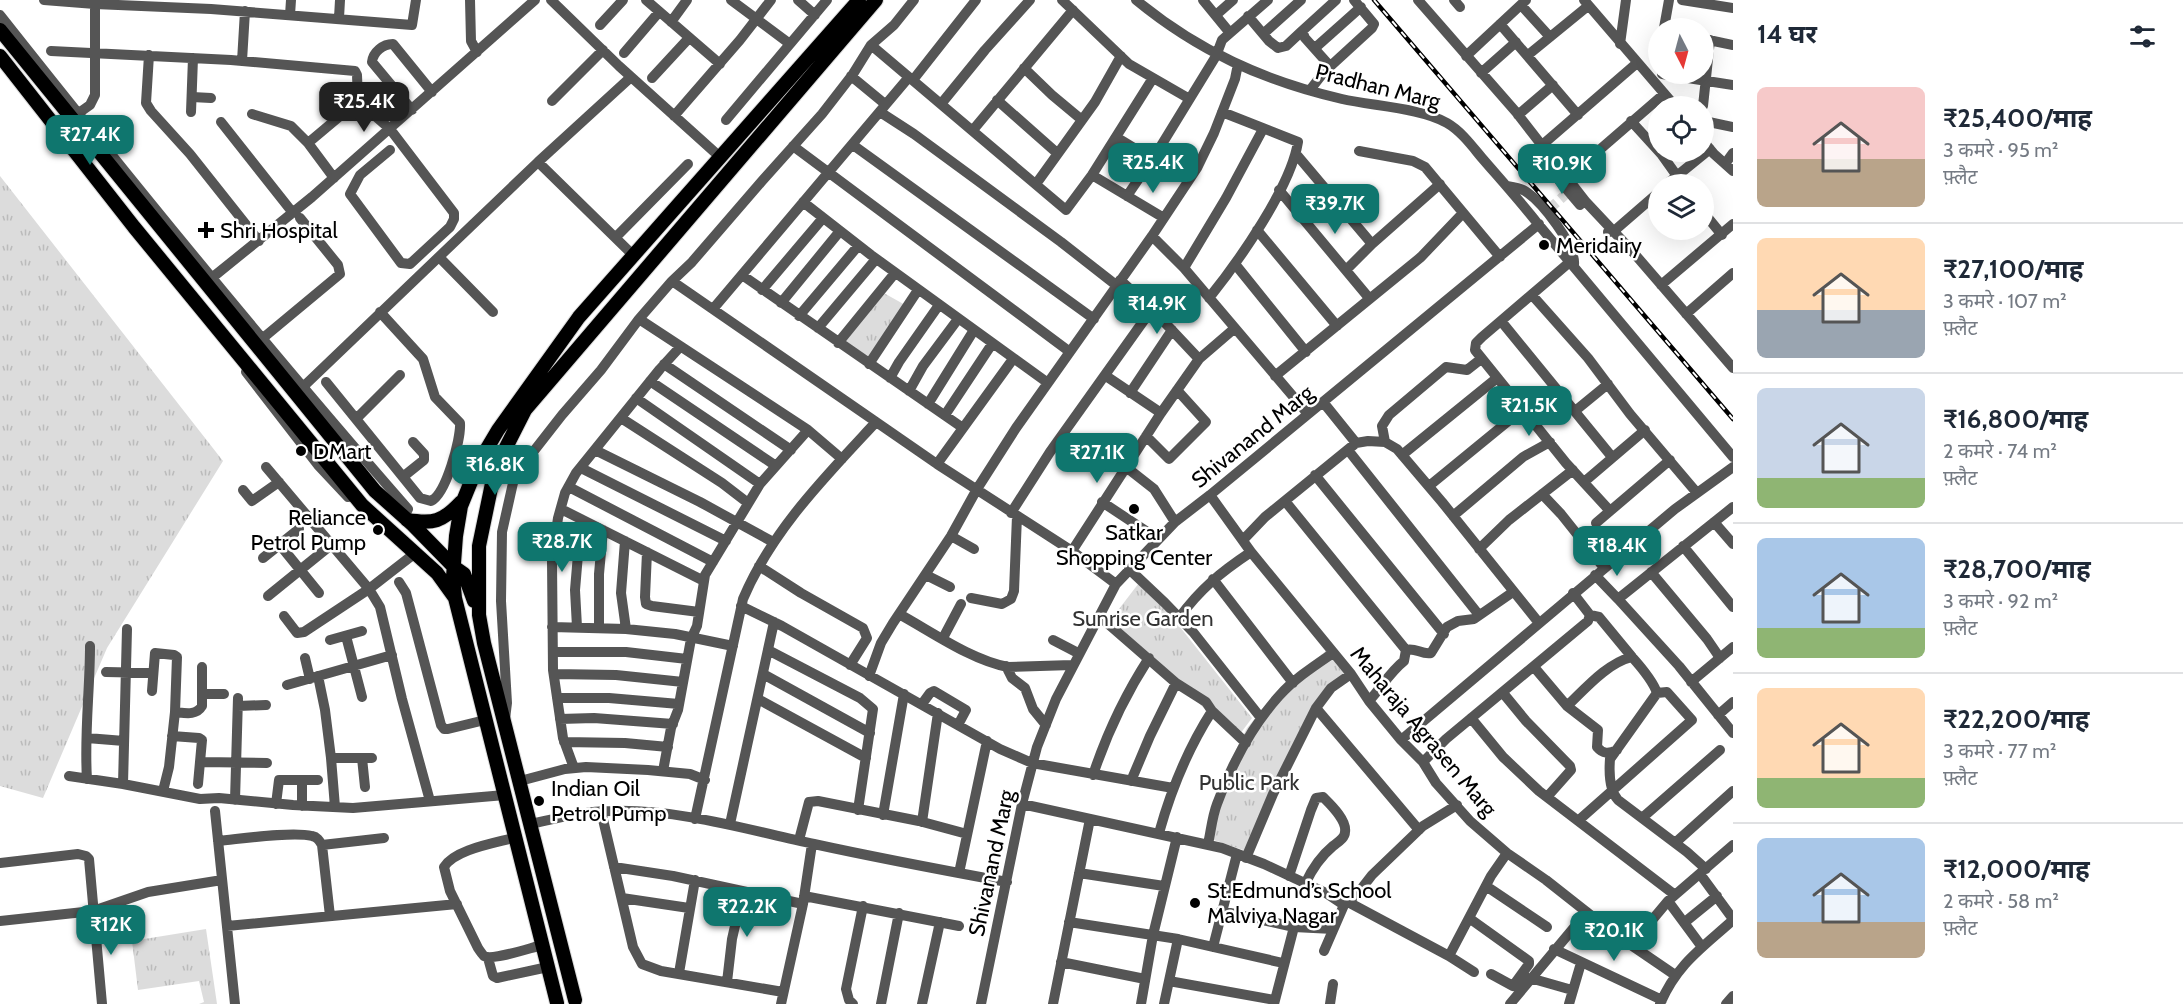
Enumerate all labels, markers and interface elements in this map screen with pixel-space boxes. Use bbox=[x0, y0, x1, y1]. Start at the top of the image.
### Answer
north arrow bbox=[1648, 18, 1714, 84]
map controls bbox=[1648, 18, 1714, 240]
text: 14 घर bbox=[1757, 18, 1817, 50]
icon: filters bbox=[2126, 20, 2159, 53]
street label: Pradhan Marg bbox=[1313, 58, 1444, 115]
pin: ₹25.4K bbox=[315, 82, 413, 133]
text: ₹25.4K bbox=[333, 89, 395, 113]
button: locate bbox=[1648, 96, 1714, 162]
text: ₹25,400/माह bbox=[1943, 102, 2092, 134]
icon: home bbox=[1805, 111, 1877, 183]
pin: ₹27.4K bbox=[41, 115, 139, 166]
text: ₹27.4K bbox=[60, 122, 120, 146]
text: 3 कमरे · 95 m² bbox=[1943, 138, 2058, 162]
pin: ₹25.4K bbox=[1104, 143, 1202, 194]
pin: ₹10.9K bbox=[1513, 144, 1611, 195]
text: ₹25.4K bbox=[1122, 150, 1184, 174]
text: ₹10.9K bbox=[1532, 151, 1592, 175]
text: फ़्लैट bbox=[1943, 165, 1978, 189]
button: layers bbox=[1648, 174, 1714, 240]
pin: ₹39.7K bbox=[1286, 184, 1384, 235]
text: ₹39.7K bbox=[1305, 191, 1365, 215]
place label: Shri Hospital bbox=[220, 217, 339, 244]
marker: Shri Hospital bbox=[197, 221, 215, 239]
place label: Meridairy bbox=[1556, 232, 1642, 259]
marker: Meridairy bbox=[1537, 238, 1551, 252]
text: ₹27,100/माह bbox=[1943, 253, 2083, 285]
icon: home bbox=[1805, 262, 1877, 334]
pin: ₹14.9K bbox=[1108, 284, 1206, 335]
text: 3 कमरे · 107 m² bbox=[1943, 289, 2067, 313]
text: ₹14.9K bbox=[1128, 291, 1186, 315]
text: फ़्लैट bbox=[1943, 316, 1978, 340]
street label: Shivanand Marg bbox=[1186, 378, 1319, 494]
pin: ₹21.5K bbox=[1480, 386, 1578, 437]
text: ₹21.5K bbox=[1501, 393, 1557, 417]
text: ₹16,800/माह bbox=[1943, 403, 2088, 435]
icon: home bbox=[1805, 412, 1877, 484]
pin: ₹27.1K bbox=[1048, 433, 1146, 484]
place label: DMart bbox=[313, 438, 372, 465]
text: 2 कमरे · 74 m² bbox=[1943, 439, 2057, 463]
text: ₹27.1K bbox=[1070, 440, 1124, 464]
marker: DMart bbox=[294, 444, 308, 458]
pin: ₹16.8K bbox=[446, 445, 544, 496]
text: ₹16.8K bbox=[466, 452, 524, 476]
text: फ़्लैट bbox=[1943, 466, 1978, 490]
marker: Satkar Shopping Center bbox=[1127, 502, 1141, 516]
place label: Reliance Petrol Pump bbox=[251, 504, 366, 556]
place label: Satkar Shopping Center bbox=[1056, 519, 1212, 571]
pin: ₹28.7K bbox=[513, 522, 611, 573]
marker: Reliance Petrol Pump bbox=[371, 523, 385, 537]
pin: ₹18.4K bbox=[1568, 526, 1666, 577]
text: ₹28.7K bbox=[532, 529, 592, 553]
text: ₹18.4K bbox=[1587, 533, 1647, 557]
text: ₹28,700/माह bbox=[1943, 553, 2091, 585]
icon: home bbox=[1805, 562, 1877, 634]
text: 3 कमरे · 92 m² bbox=[1943, 589, 2058, 613]
park label: Sunrise Garden bbox=[1072, 605, 1214, 632]
text: फ़्लैट bbox=[1943, 616, 1978, 640]
street label: Maharaja Agrasen Marg bbox=[1345, 641, 1503, 823]
text: ₹22,200/माह bbox=[1943, 703, 2089, 735]
icon: home bbox=[1805, 712, 1877, 784]
text: 3 कमरे · 77 m² bbox=[1943, 739, 2056, 763]
text: फ़्लैट bbox=[1943, 766, 1978, 790]
park label: Public Park bbox=[1199, 769, 1299, 796]
place label: Indian Oil Petrol Pump bbox=[551, 775, 666, 827]
street label: Shivanand Marg bbox=[963, 786, 1020, 939]
marker: Indian Oil Petrol Pump bbox=[532, 794, 546, 808]
text: ₹12,000/माह bbox=[1943, 853, 2090, 885]
icon: home bbox=[1805, 862, 1877, 934]
place label: St.Edmund’s School Malviya Nagar bbox=[1207, 877, 1392, 929]
pin: ₹22.2K bbox=[698, 887, 796, 938]
text: 2 कमरे · 58 m² bbox=[1943, 889, 2059, 913]
text: ₹22.2K bbox=[717, 894, 777, 918]
marker: St.Edmund’s School Malviya Nagar bbox=[1188, 896, 1202, 910]
pin: ₹12K bbox=[75, 905, 147, 956]
pin: ₹20.1K bbox=[1565, 911, 1663, 962]
text: ₹12K bbox=[90, 912, 132, 936]
text: फ़्लैट bbox=[1943, 916, 1978, 940]
text: ₹20.1K bbox=[1584, 918, 1644, 942]

